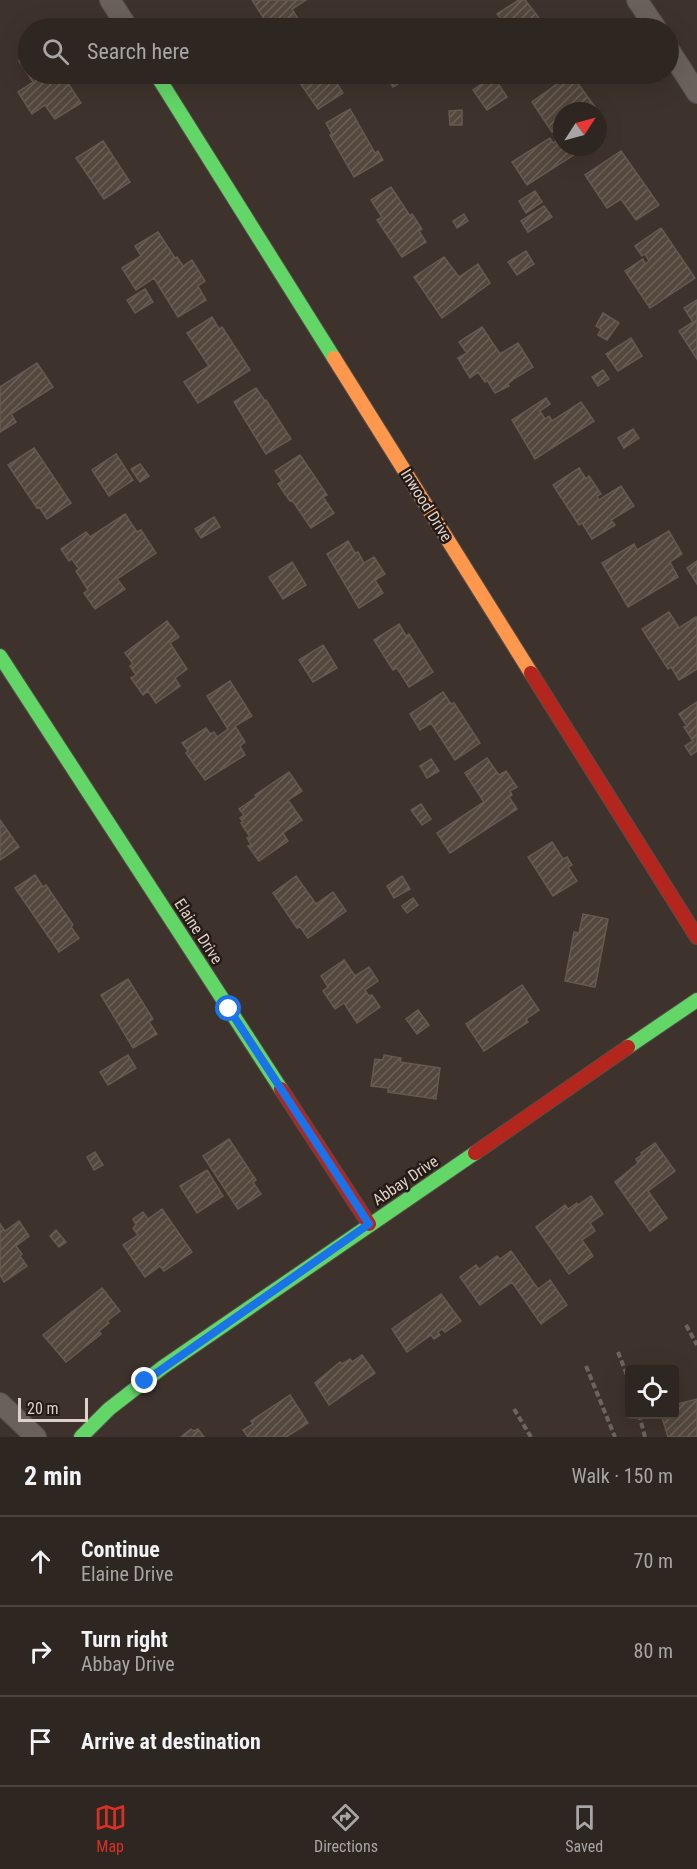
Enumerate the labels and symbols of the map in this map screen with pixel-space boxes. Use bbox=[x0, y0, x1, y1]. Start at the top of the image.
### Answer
north arrow bbox=[553, 102, 607, 156]
street label: Inwood Drive bbox=[397, 466, 456, 545]
street label: Elaine Drive bbox=[171, 895, 227, 967]
route start bbox=[215, 995, 241, 1021]
street label: Abbay Drive bbox=[369, 1152, 442, 1209]
route end bbox=[131, 1367, 157, 1393]
scale bar bbox=[18, 1395, 88, 1422]

